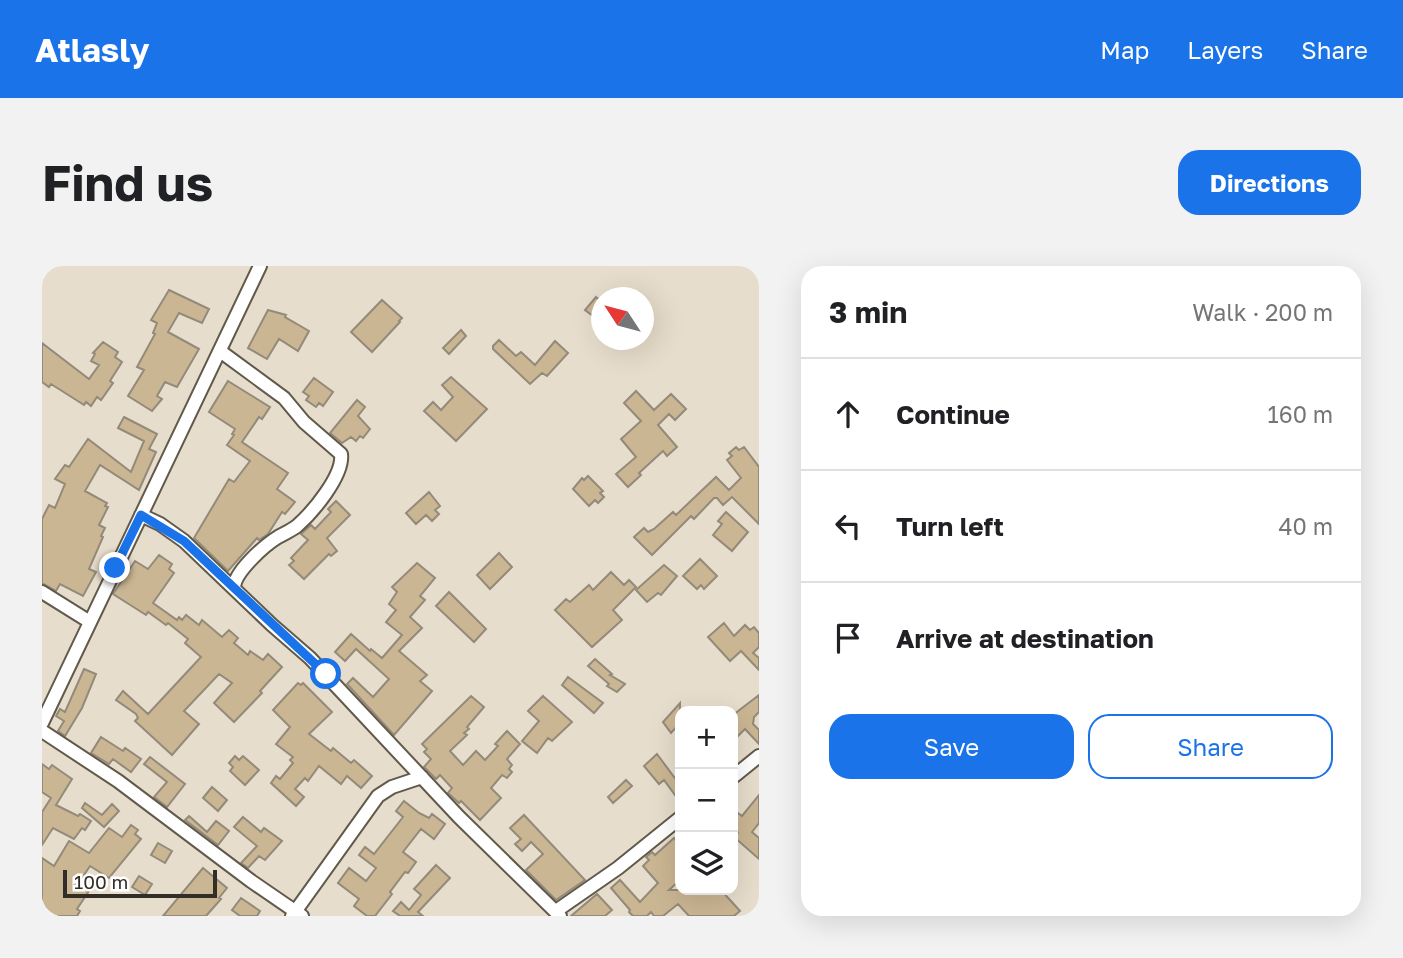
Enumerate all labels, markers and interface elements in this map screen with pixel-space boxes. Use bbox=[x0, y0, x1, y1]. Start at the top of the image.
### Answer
text: Atlasly bbox=[35, 30, 150, 69]
text: Map bbox=[1100, 35, 1149, 64]
text: Layers bbox=[1187, 35, 1263, 64]
text: Share bbox=[1301, 35, 1368, 64]
button: Directions bbox=[1178, 150, 1361, 215]
text: Find us bbox=[42, 153, 213, 212]
north arrow bbox=[591, 287, 654, 350]
text: 3 min bbox=[829, 294, 907, 330]
text: Walk · 200 m bbox=[1192, 298, 1333, 326]
icon: ahead bbox=[829, 395, 867, 433]
text: Continue bbox=[896, 399, 1010, 430]
text: 160 m bbox=[1268, 400, 1333, 428]
icon: left bbox=[829, 507, 867, 545]
text: Turn left bbox=[896, 511, 1004, 542]
text: 40 m bbox=[1279, 512, 1333, 540]
route end bbox=[99, 552, 130, 583]
icon: arrive bbox=[829, 619, 867, 657]
text: Arrive at destination bbox=[896, 623, 1154, 654]
route start bbox=[310, 658, 341, 689]
map controls bbox=[675, 706, 738, 895]
button: + bbox=[675, 706, 738, 769]
button: Save bbox=[829, 714, 1074, 779]
button: Share bbox=[1088, 714, 1333, 779]
button: − bbox=[675, 769, 738, 832]
button: layers bbox=[675, 832, 738, 895]
scale bar bbox=[63, 867, 217, 899]
text: 100 m bbox=[74, 870, 128, 893]

